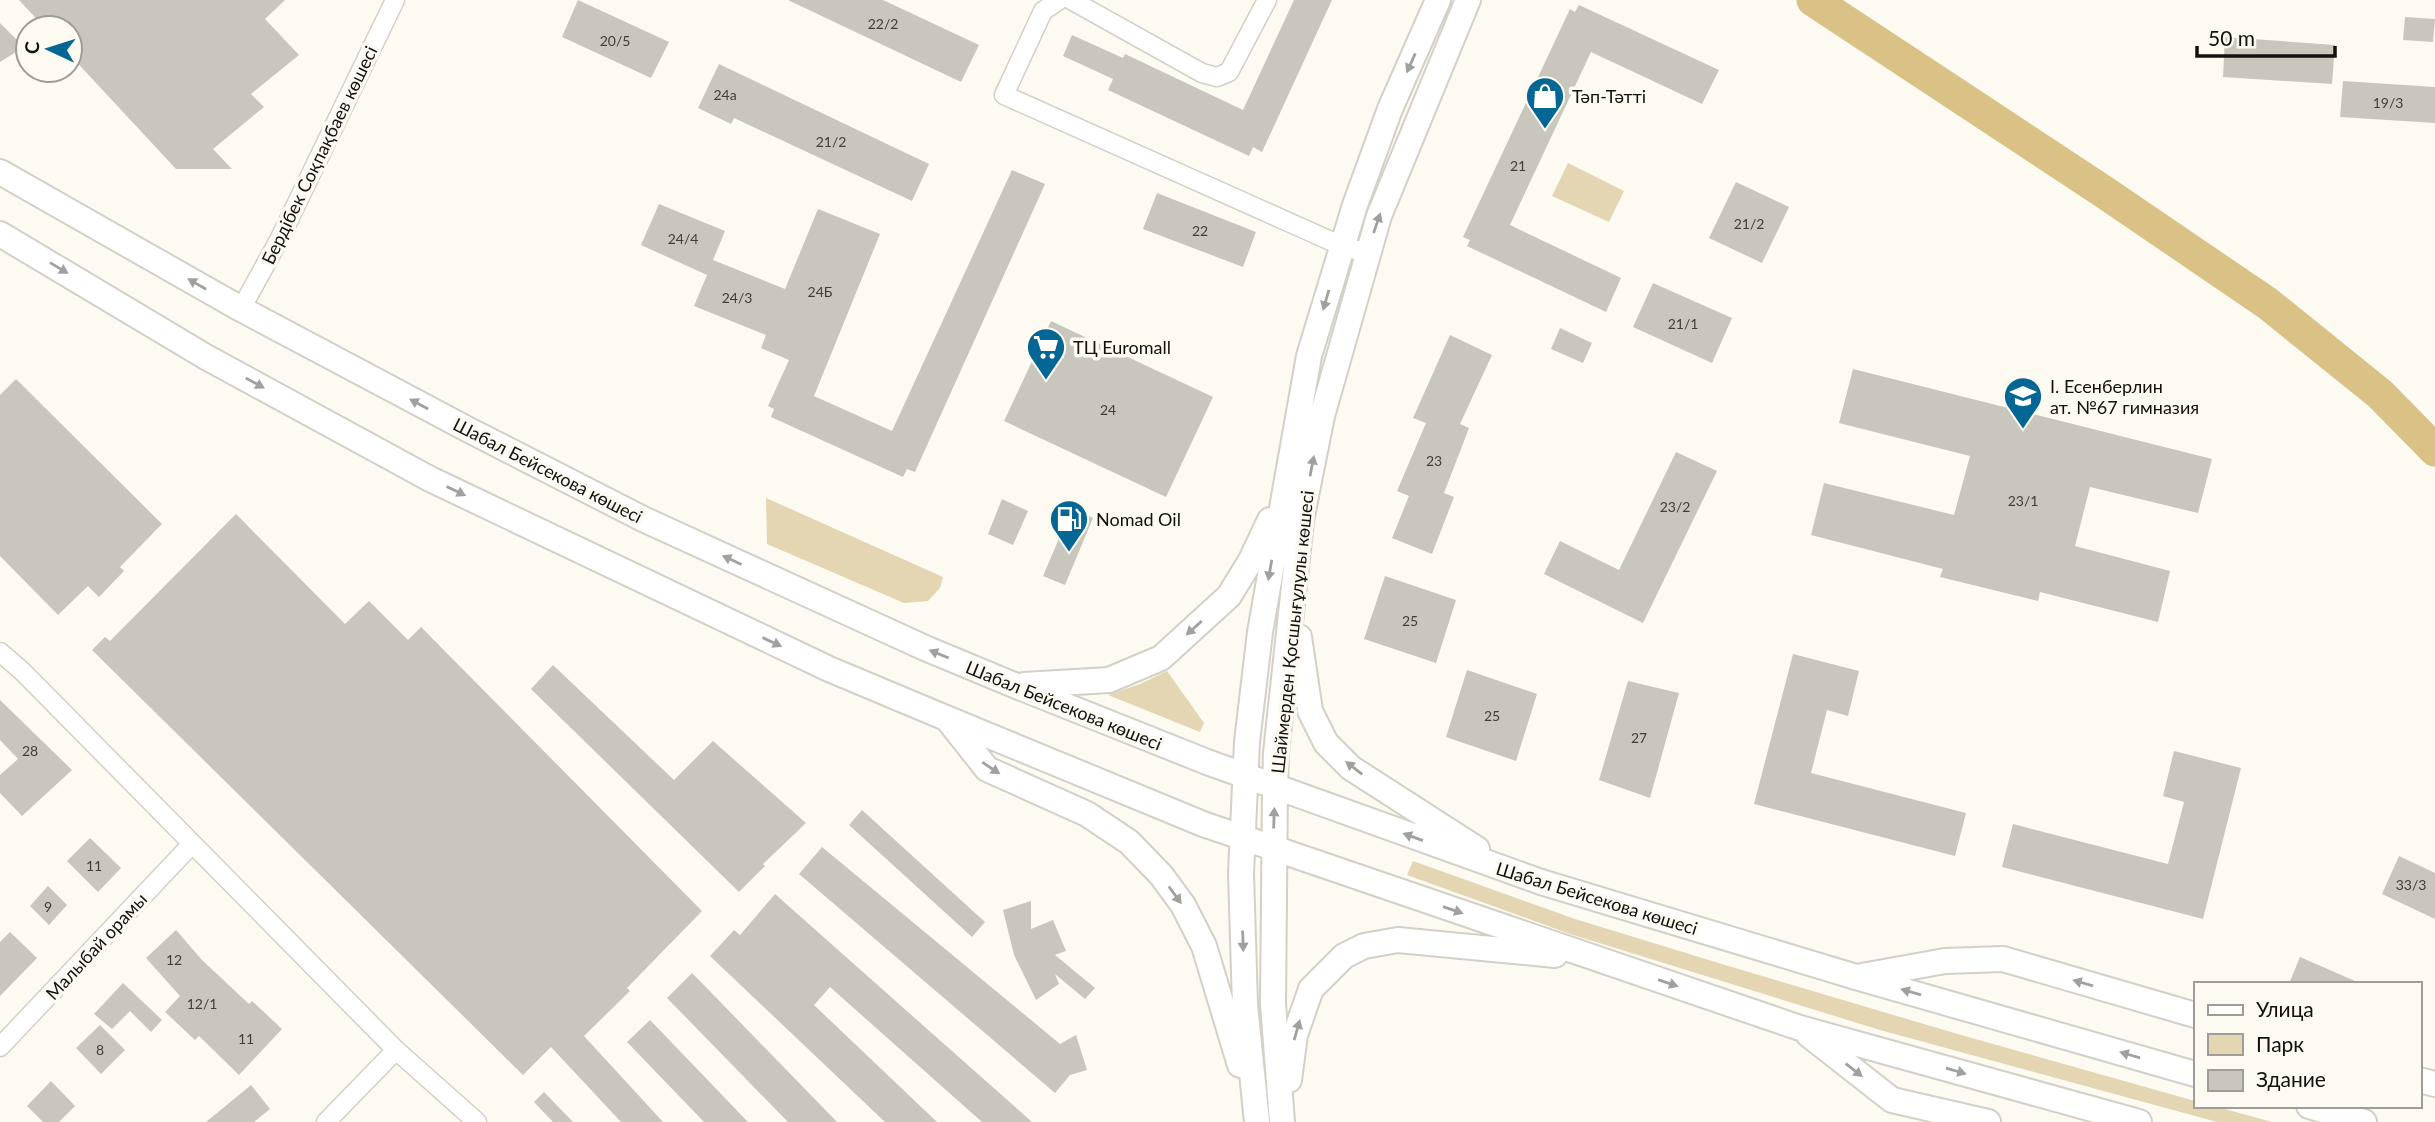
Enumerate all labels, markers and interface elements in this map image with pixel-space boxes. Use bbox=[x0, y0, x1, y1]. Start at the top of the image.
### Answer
north arrow bbox=[14, 14, 84, 84]
scale bar bbox=[2197, 14, 2335, 58]
house number: 22/2 bbox=[868, 15, 898, 32]
text: 50 m bbox=[2208, 25, 2255, 50]
house number: 20/5 bbox=[600, 32, 630, 49]
text: С bbox=[20, 40, 43, 55]
street label: Бердібек Соқпақбаев көшесі bbox=[256, 42, 382, 268]
one-way arrow bbox=[1405, 52, 1416, 73]
shop icon: Тәп-Тәтті bbox=[1524, 75, 1566, 130]
place label: Тәп-Тәтті bbox=[1572, 85, 1646, 107]
house number: 24а bbox=[713, 86, 737, 103]
house number: 19/3 bbox=[2373, 94, 2403, 111]
house number: 21/2 bbox=[816, 133, 846, 150]
house number: 21 bbox=[1510, 157, 1526, 174]
one-way arrow bbox=[1372, 212, 1383, 233]
house number: 21/2 bbox=[1734, 215, 1764, 232]
house number: 22 bbox=[1192, 222, 1208, 239]
house number: 24/4 bbox=[668, 230, 698, 247]
one-way arrow bbox=[50, 262, 69, 274]
one-way arrow bbox=[188, 278, 207, 290]
house number: 24Б bbox=[808, 283, 833, 300]
house number: 24/3 bbox=[722, 289, 752, 306]
one-way arrow bbox=[1320, 289, 1330, 310]
house number: 21/1 bbox=[1668, 315, 1698, 332]
supermarket icon: ТЦ Euromall bbox=[1025, 326, 1067, 381]
place label: ТЦ Euromall bbox=[1073, 336, 1171, 358]
school or university icon: І. Есенберлин ат. №67 гимназия bbox=[2002, 375, 2044, 430]
place label: І. Есенберлин ат. №67 гимназия bbox=[2050, 375, 2199, 418]
one-way arrow bbox=[245, 378, 265, 389]
one-way arrow bbox=[409, 398, 429, 409]
house number: 24 bbox=[1100, 401, 1116, 418]
street label: Шабал Бейсекова көшесі bbox=[450, 413, 646, 527]
house number: 23 bbox=[1426, 452, 1442, 469]
one-way arrow bbox=[1306, 455, 1317, 477]
one-way arrow bbox=[446, 485, 466, 497]
street label: Шаймерден Қосшығұлұлы көшесі bbox=[1266, 489, 1318, 775]
house number: 23/1 bbox=[2008, 492, 2038, 509]
fuel station icon: Nomad Oil bbox=[1048, 498, 1090, 553]
house number: 23/2 bbox=[1660, 498, 1690, 515]
place label: Nomad Oil bbox=[1096, 508, 1181, 530]
one-way arrow bbox=[722, 554, 742, 566]
one-way arrow bbox=[1264, 559, 1275, 581]
house number: 25 bbox=[1402, 612, 1418, 629]
one-way arrow bbox=[1185, 620, 1203, 636]
one-way arrow bbox=[761, 637, 782, 648]
one-way arrow bbox=[929, 648, 949, 660]
street label: Шабал Бейсекова көшесі bbox=[963, 656, 1165, 754]
house number: 25 bbox=[1484, 707, 1500, 724]
house number: 27 bbox=[1631, 729, 1647, 746]
house number: 28 bbox=[22, 742, 38, 759]
one-way arrow bbox=[982, 761, 1000, 775]
one-way arrow bbox=[1345, 761, 1363, 776]
one-way arrow bbox=[1269, 807, 1280, 829]
one-way arrow bbox=[1403, 831, 1424, 842]
house number: 11 bbox=[86, 857, 102, 874]
street label: Шабал Бейсекова көшесі bbox=[1494, 857, 1700, 939]
house number: 33/3 bbox=[2396, 876, 2426, 893]
one-way arrow bbox=[1168, 885, 1183, 903]
street label: Малыбай орамы bbox=[41, 888, 151, 1004]
house number: 9 bbox=[44, 898, 52, 915]
one-way arrow bbox=[1443, 905, 1464, 916]
one-way arrow bbox=[1238, 930, 1249, 952]
house number: 12 bbox=[166, 951, 182, 968]
one-way arrow bbox=[2072, 977, 2093, 987]
one-way arrow bbox=[1658, 978, 1679, 989]
legend bbox=[2194, 982, 2421, 1108]
one-way arrow bbox=[1900, 987, 1921, 997]
house number: 12/1 bbox=[187, 995, 217, 1012]
text: Улица bbox=[2256, 996, 2314, 1021]
one-way arrow bbox=[1292, 1019, 1303, 1041]
house number: 11 bbox=[238, 1030, 254, 1047]
text: Парк bbox=[2256, 1031, 2304, 1056]
house number: 8 bbox=[96, 1041, 104, 1058]
one-way arrow bbox=[2119, 1049, 2140, 1059]
one-way arrow bbox=[1844, 1063, 1862, 1078]
text: Здание bbox=[2256, 1066, 2326, 1091]
one-way arrow bbox=[1946, 1067, 1967, 1077]

